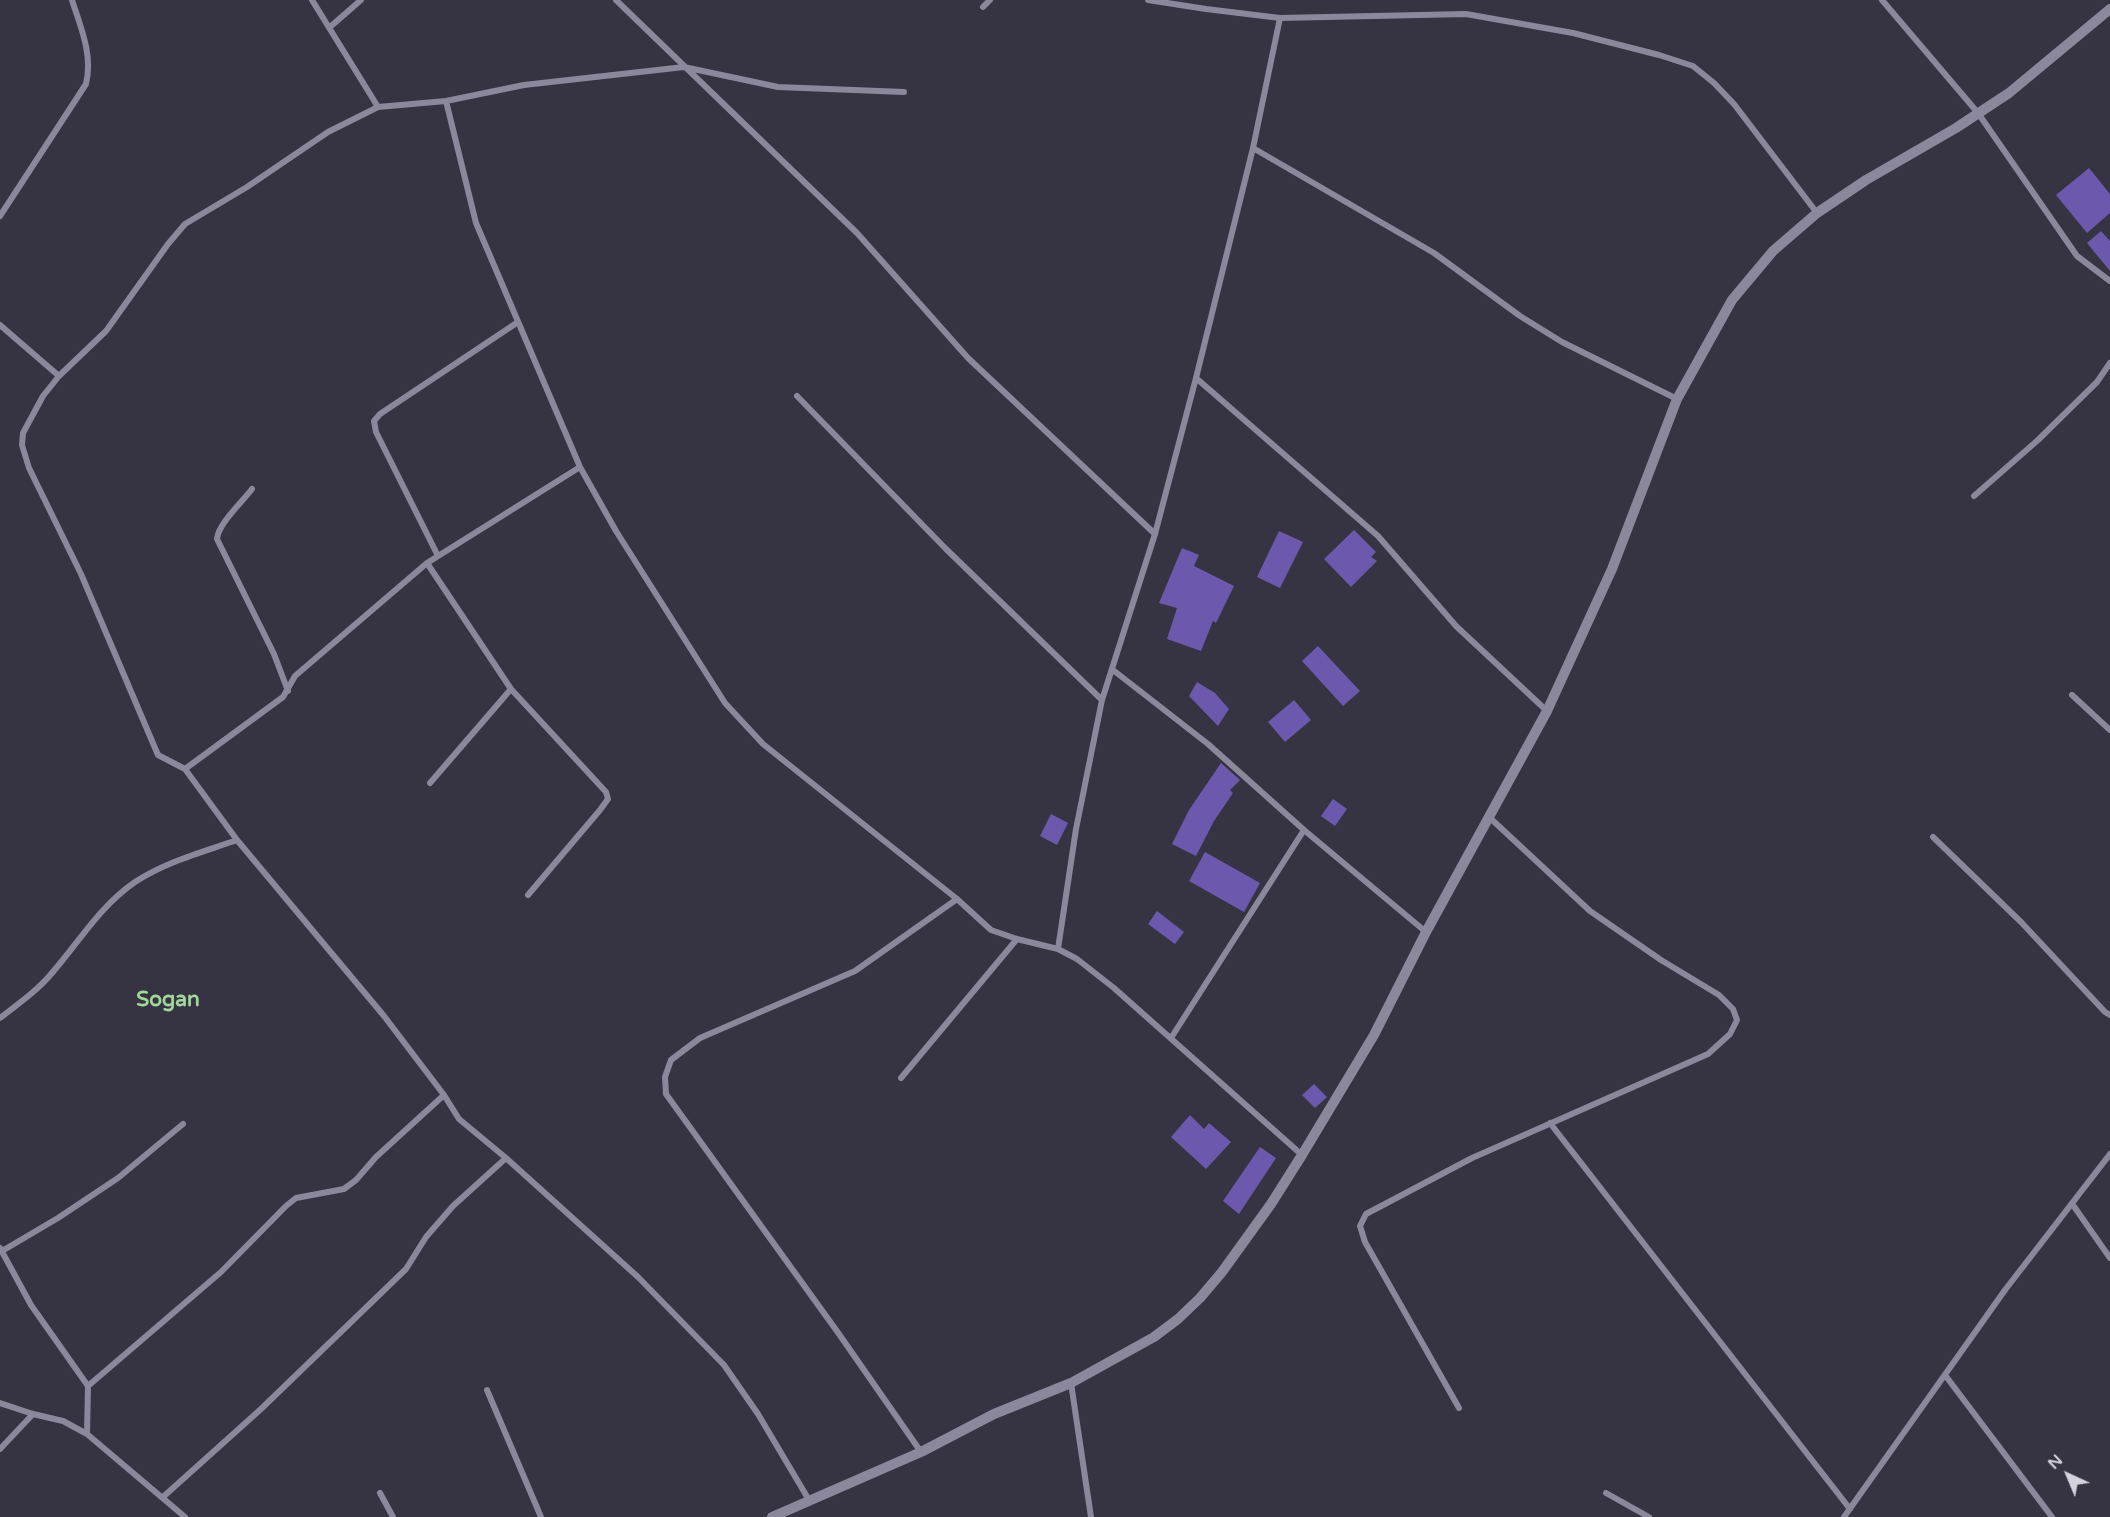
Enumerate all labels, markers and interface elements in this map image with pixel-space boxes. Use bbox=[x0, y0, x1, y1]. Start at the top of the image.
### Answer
district label: Sogan bbox=[136, 987, 200, 1013]
north arrow bbox=[2038, 1445, 2098, 1505]
text: N bbox=[2044, 1450, 2067, 1474]

